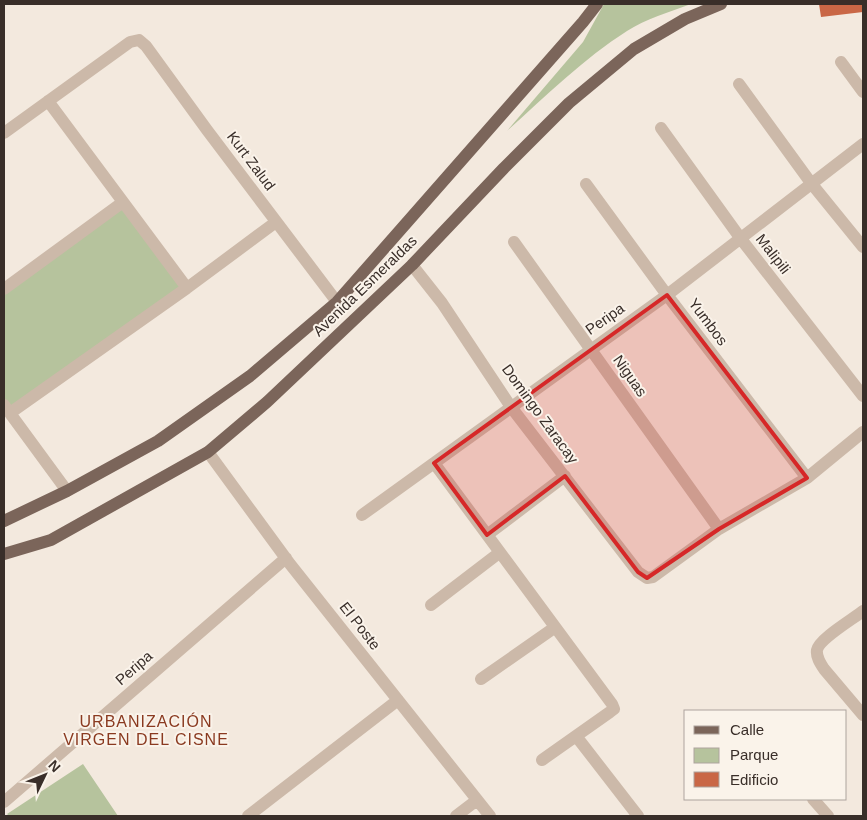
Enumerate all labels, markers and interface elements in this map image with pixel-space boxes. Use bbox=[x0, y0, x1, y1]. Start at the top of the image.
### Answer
street label: Kurt Zalud bbox=[224, 128, 279, 193]
street label: Malipili bbox=[753, 230, 794, 277]
street label: Avenida Esmeraldas bbox=[309, 232, 420, 339]
street label: Yumbos bbox=[685, 295, 731, 348]
street label: Peripa bbox=[582, 299, 628, 338]
street label: Niguas bbox=[610, 352, 651, 400]
street label: Domingo Zaracay bbox=[499, 361, 582, 467]
street label: El Poste bbox=[336, 598, 384, 653]
street label: Peripa bbox=[112, 647, 156, 688]
legend bbox=[684, 710, 847, 800]
district label: URBANIZACIÓN VIRGEN DEL CISNE bbox=[63, 712, 229, 748]
text: Calle bbox=[730, 721, 764, 738]
text: Parque bbox=[730, 746, 778, 763]
north arrow bbox=[20, 750, 70, 800]
text: N bbox=[45, 757, 64, 775]
text: Edificio bbox=[730, 771, 778, 788]

